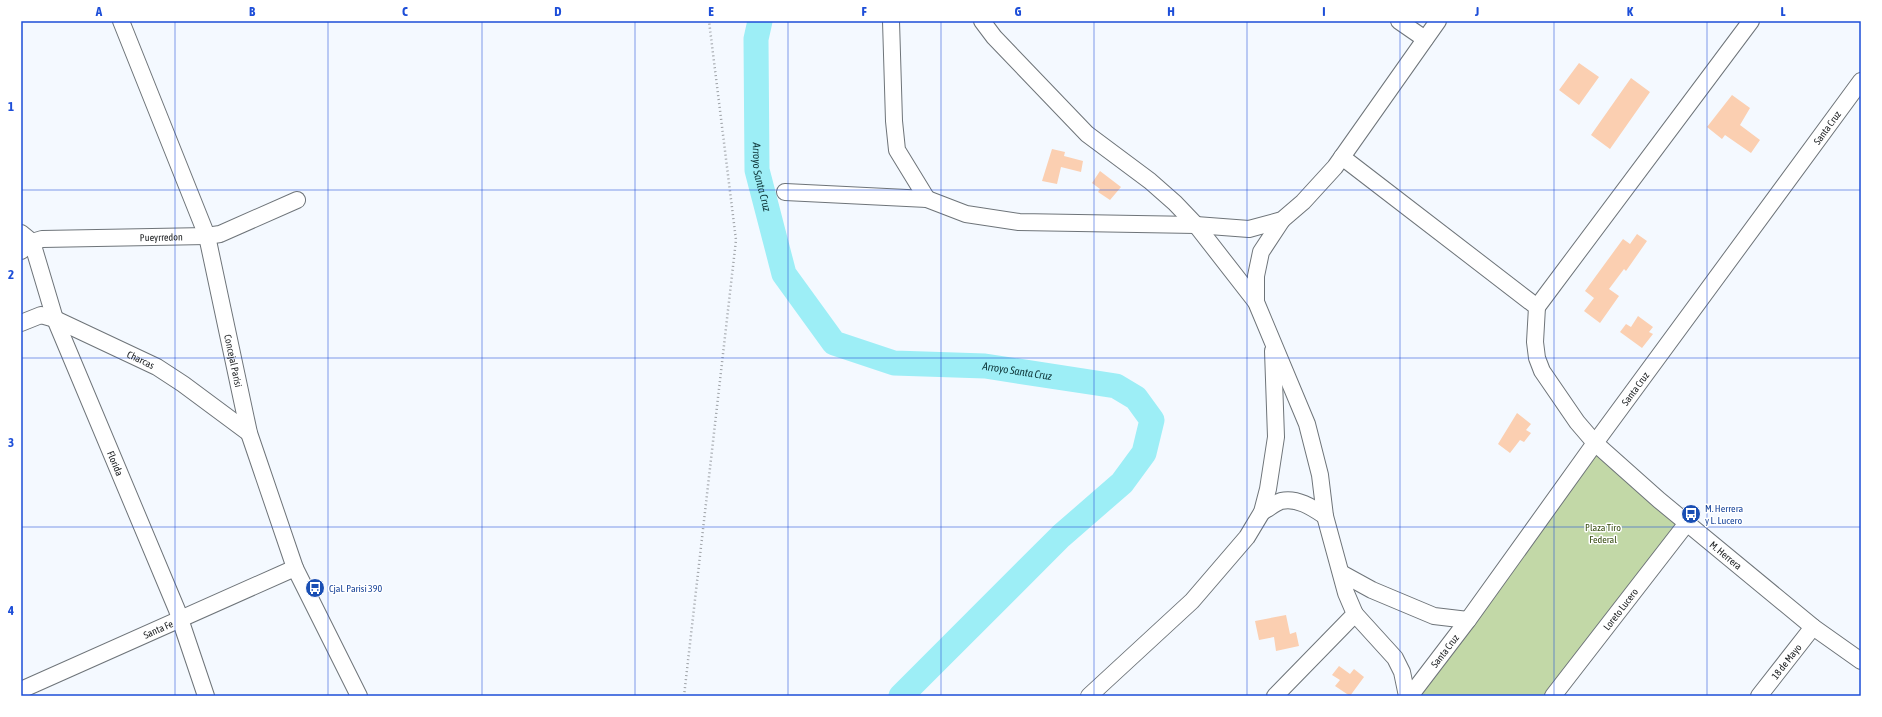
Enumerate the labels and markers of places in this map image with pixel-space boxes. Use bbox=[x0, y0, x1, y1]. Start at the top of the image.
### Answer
bus stop icon: M. Herrera y L. Lucero bbox=[1680, 503, 1702, 525]
place label: M. Herrera y L. Lucero bbox=[1705, 503, 1743, 526]
bus stop icon: Cjal. Parisi 390 bbox=[304, 577, 326, 599]
place label: Cjal. Parisi 390 bbox=[329, 583, 382, 594]

